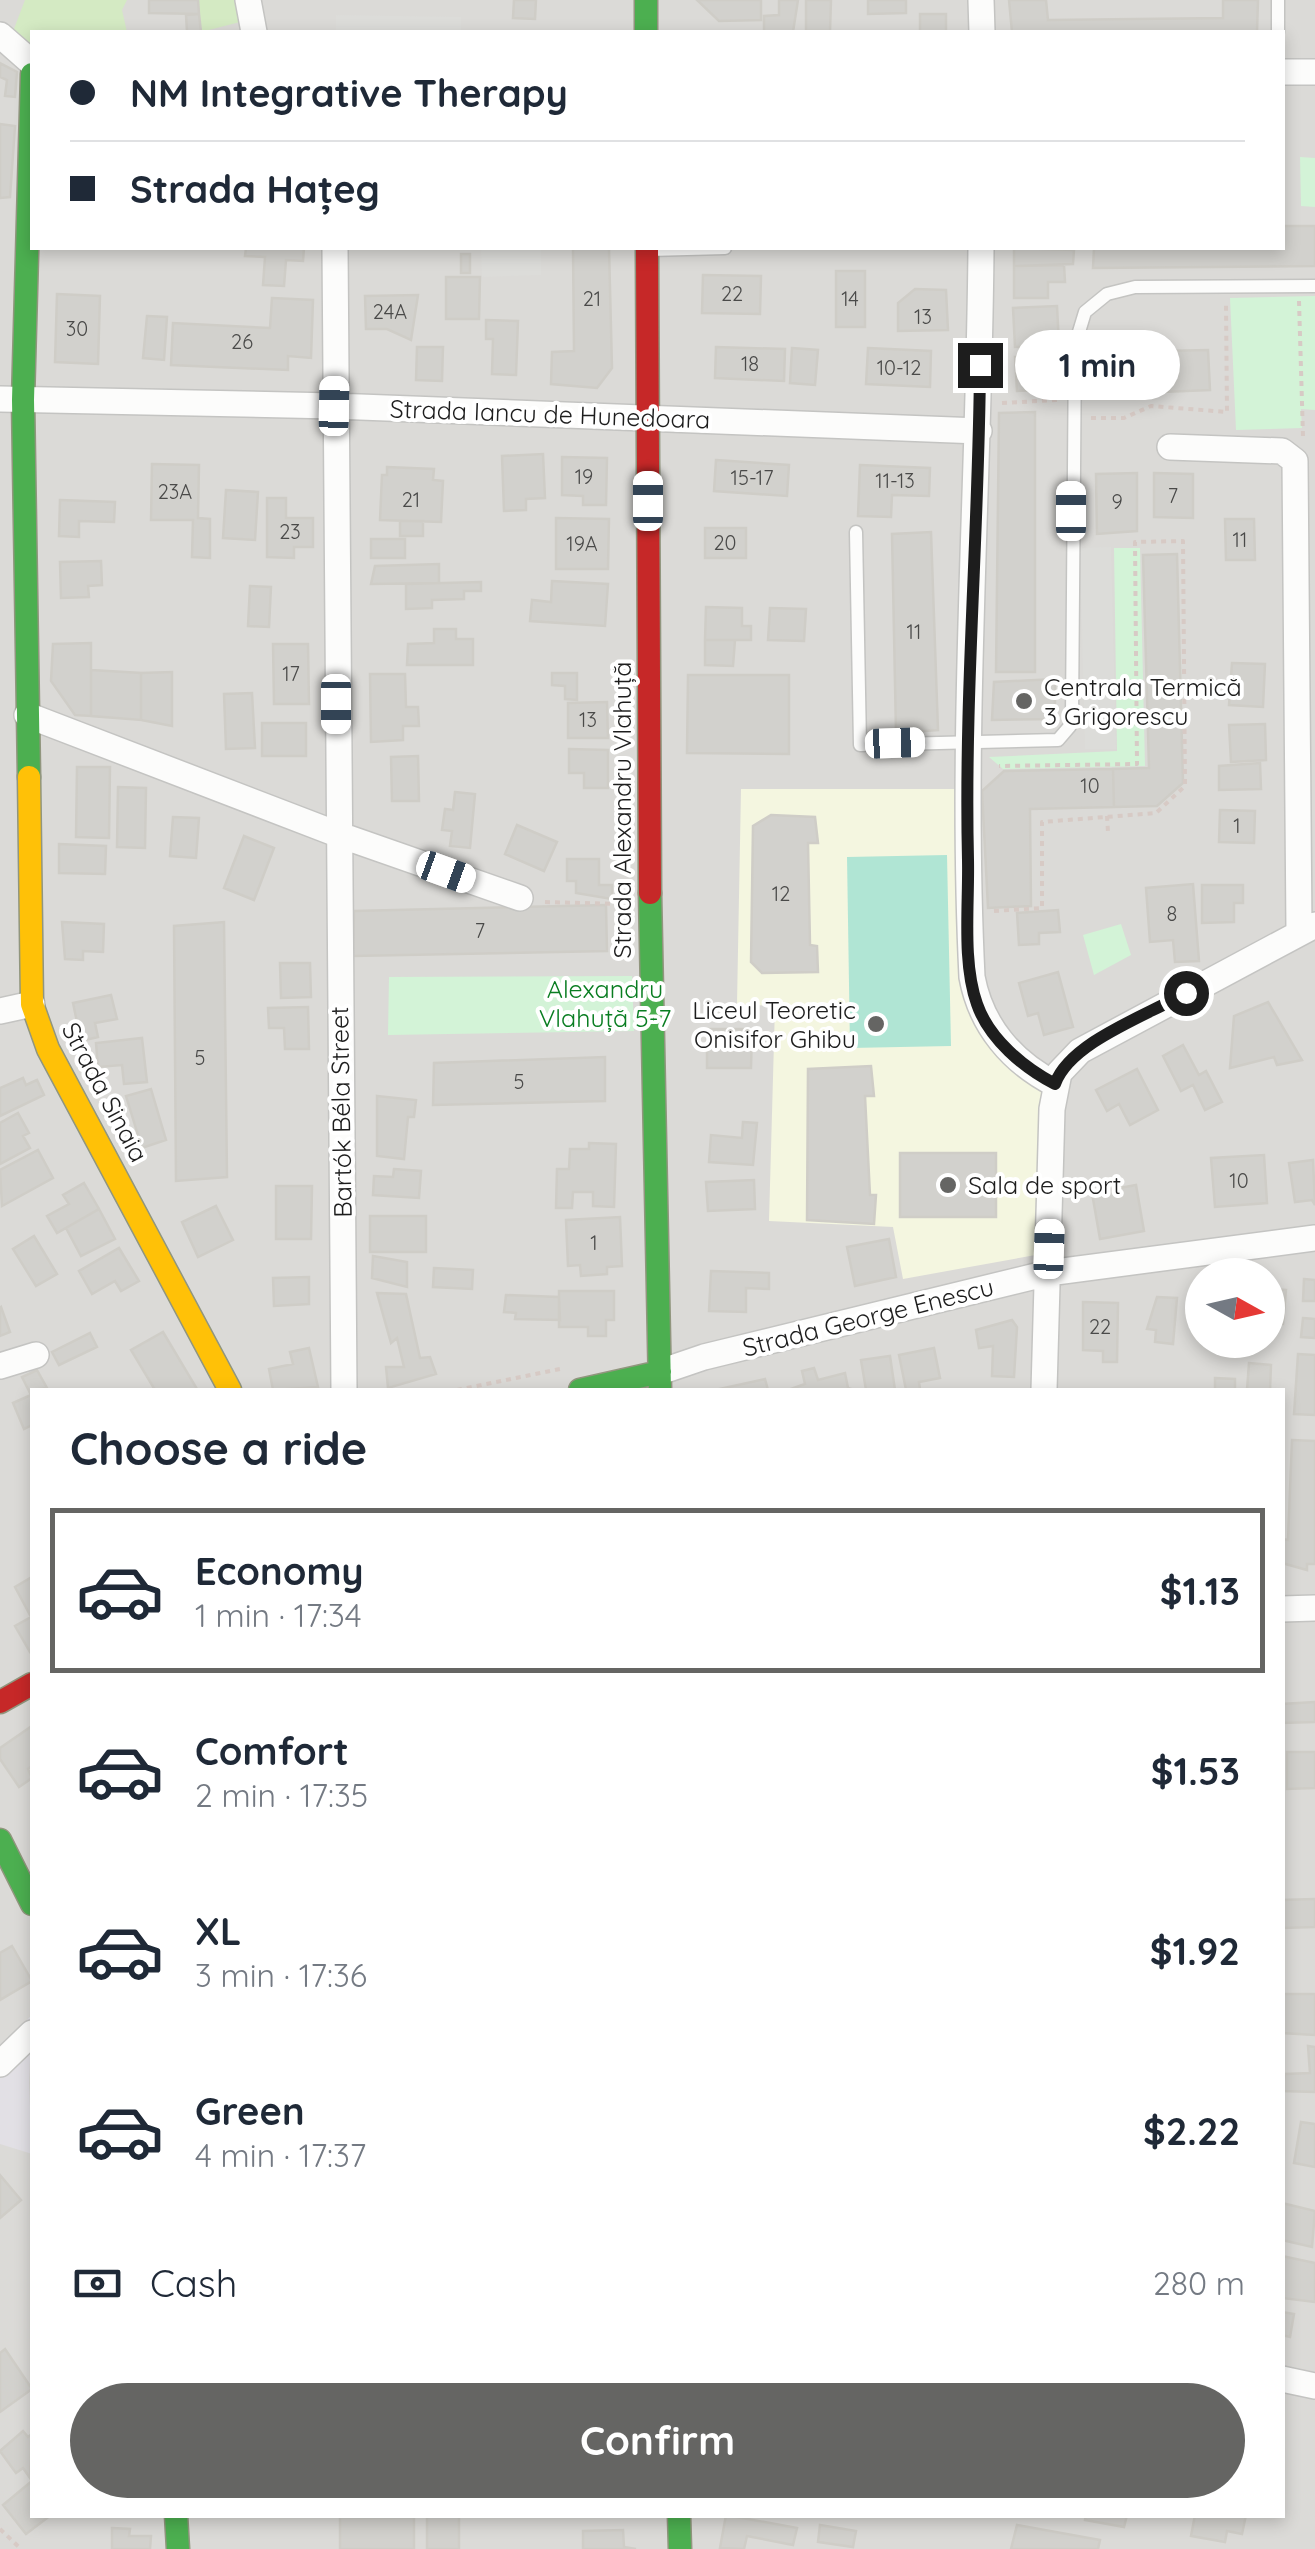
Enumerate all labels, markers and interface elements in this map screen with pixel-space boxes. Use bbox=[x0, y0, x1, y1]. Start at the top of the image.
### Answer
text: NM Integrative Therapy bbox=[130, 69, 568, 117]
text: Strada Hațeg bbox=[130, 165, 380, 213]
house number: 22 bbox=[721, 281, 743, 306]
house number: 21 bbox=[583, 286, 601, 311]
house number: 14 bbox=[841, 286, 859, 311]
house number: 24A bbox=[373, 299, 407, 324]
house number: 13 bbox=[914, 304, 932, 329]
house number: 30 bbox=[66, 316, 88, 341]
house number: 26 bbox=[231, 329, 253, 354]
callout: 1 min bbox=[1015, 330, 1180, 400]
route end bbox=[958, 343, 1003, 388]
text: 1 min bbox=[1059, 345, 1136, 385]
house number: 18 bbox=[741, 351, 759, 376]
house number: 10-12 bbox=[877, 355, 921, 380]
car bbox=[318, 376, 350, 436]
street label: Strada Iancu de Hunedoara bbox=[389, 392, 711, 435]
house number: 19 bbox=[575, 464, 593, 489]
house number: 15-17 bbox=[731, 465, 773, 490]
house number: 11-13 bbox=[875, 468, 915, 493]
car bbox=[633, 471, 663, 531]
house number: 23A bbox=[158, 479, 192, 504]
car bbox=[1056, 481, 1086, 541]
house number: 7 bbox=[1168, 483, 1178, 508]
house number: 21 bbox=[402, 487, 420, 512]
house number: 9 bbox=[1111, 489, 1123, 514]
house number: 23 bbox=[279, 519, 301, 544]
house number: 11 bbox=[1233, 527, 1247, 552]
house number: 20 bbox=[714, 530, 736, 555]
house number: 19A bbox=[566, 531, 598, 556]
house number: 11 bbox=[907, 619, 921, 644]
house number: 17 bbox=[282, 661, 300, 686]
street label: Strada Alexandru Vlahuță bbox=[606, 662, 637, 958]
place label: Centrala Termică 3 Grigorescu bbox=[1044, 671, 1242, 731]
car bbox=[321, 674, 351, 734]
marker: Centrala Termică 3 Grigorescu bbox=[1013, 690, 1035, 712]
house number: 13 bbox=[579, 707, 597, 732]
car bbox=[864, 727, 926, 759]
house number: 10 bbox=[1080, 773, 1100, 798]
house number: 1 bbox=[1233, 813, 1241, 838]
car bbox=[413, 848, 479, 896]
house number: 12 bbox=[772, 881, 790, 906]
house number: 8 bbox=[1167, 901, 1177, 926]
house number: 7 bbox=[475, 918, 485, 943]
route start bbox=[1164, 971, 1209, 1016]
park label: Alexandru Vlahuță 5-7 bbox=[539, 973, 671, 1033]
place label: Liceul Teoretic Onisifor Ghibu bbox=[692, 994, 856, 1054]
street label: Bartók Béla Street bbox=[323, 1006, 358, 1218]
marker: Liceul Teoretic Onisifor Ghibu bbox=[865, 1013, 887, 1035]
street label: Strada Sinaia bbox=[56, 1017, 155, 1167]
house number: 5 bbox=[195, 1045, 205, 1070]
house number: 5 bbox=[514, 1069, 524, 1094]
house number: 10 bbox=[1229, 1168, 1249, 1193]
place label: Sala de sport bbox=[968, 1169, 1121, 1200]
marker: Sala de sport bbox=[937, 1174, 959, 1196]
car bbox=[1033, 1218, 1065, 1280]
house number: 1 bbox=[590, 1230, 598, 1255]
north arrow bbox=[1185, 1258, 1285, 1358]
map controls bbox=[1185, 1258, 1285, 1358]
street label: Strada George Enescu bbox=[739, 1270, 997, 1363]
house number: 22 bbox=[1089, 1314, 1111, 1339]
text: Choose a ride bbox=[70, 1420, 367, 1476]
icon: car bbox=[75, 1546, 165, 1636]
text: Economy bbox=[195, 1547, 364, 1595]
text: $1.13 bbox=[1160, 1567, 1240, 1615]
text: 1 min · 17:34 bbox=[195, 1595, 362, 1635]
icon: car bbox=[75, 1726, 165, 1816]
text: Comfort bbox=[195, 1727, 349, 1775]
text: $1.53 bbox=[1151, 1747, 1240, 1795]
text: 2 min · 17:35 bbox=[195, 1775, 368, 1815]
icon: car bbox=[75, 1906, 165, 1996]
text: XL bbox=[195, 1907, 241, 1955]
text: $1.92 bbox=[1150, 1927, 1240, 1975]
text: 3 min · 17:36 bbox=[195, 1955, 367, 1995]
icon: car bbox=[75, 2086, 165, 2176]
text: Green bbox=[195, 2087, 305, 2135]
text: $2.22 bbox=[1143, 2107, 1240, 2155]
text: 4 min · 17:37 bbox=[195, 2135, 366, 2175]
icon: cash bbox=[70, 2256, 125, 2311]
text: Cash bbox=[150, 2259, 237, 2307]
text: 280 m bbox=[1153, 2263, 1245, 2303]
button: Confirm bbox=[70, 2383, 1245, 2498]

